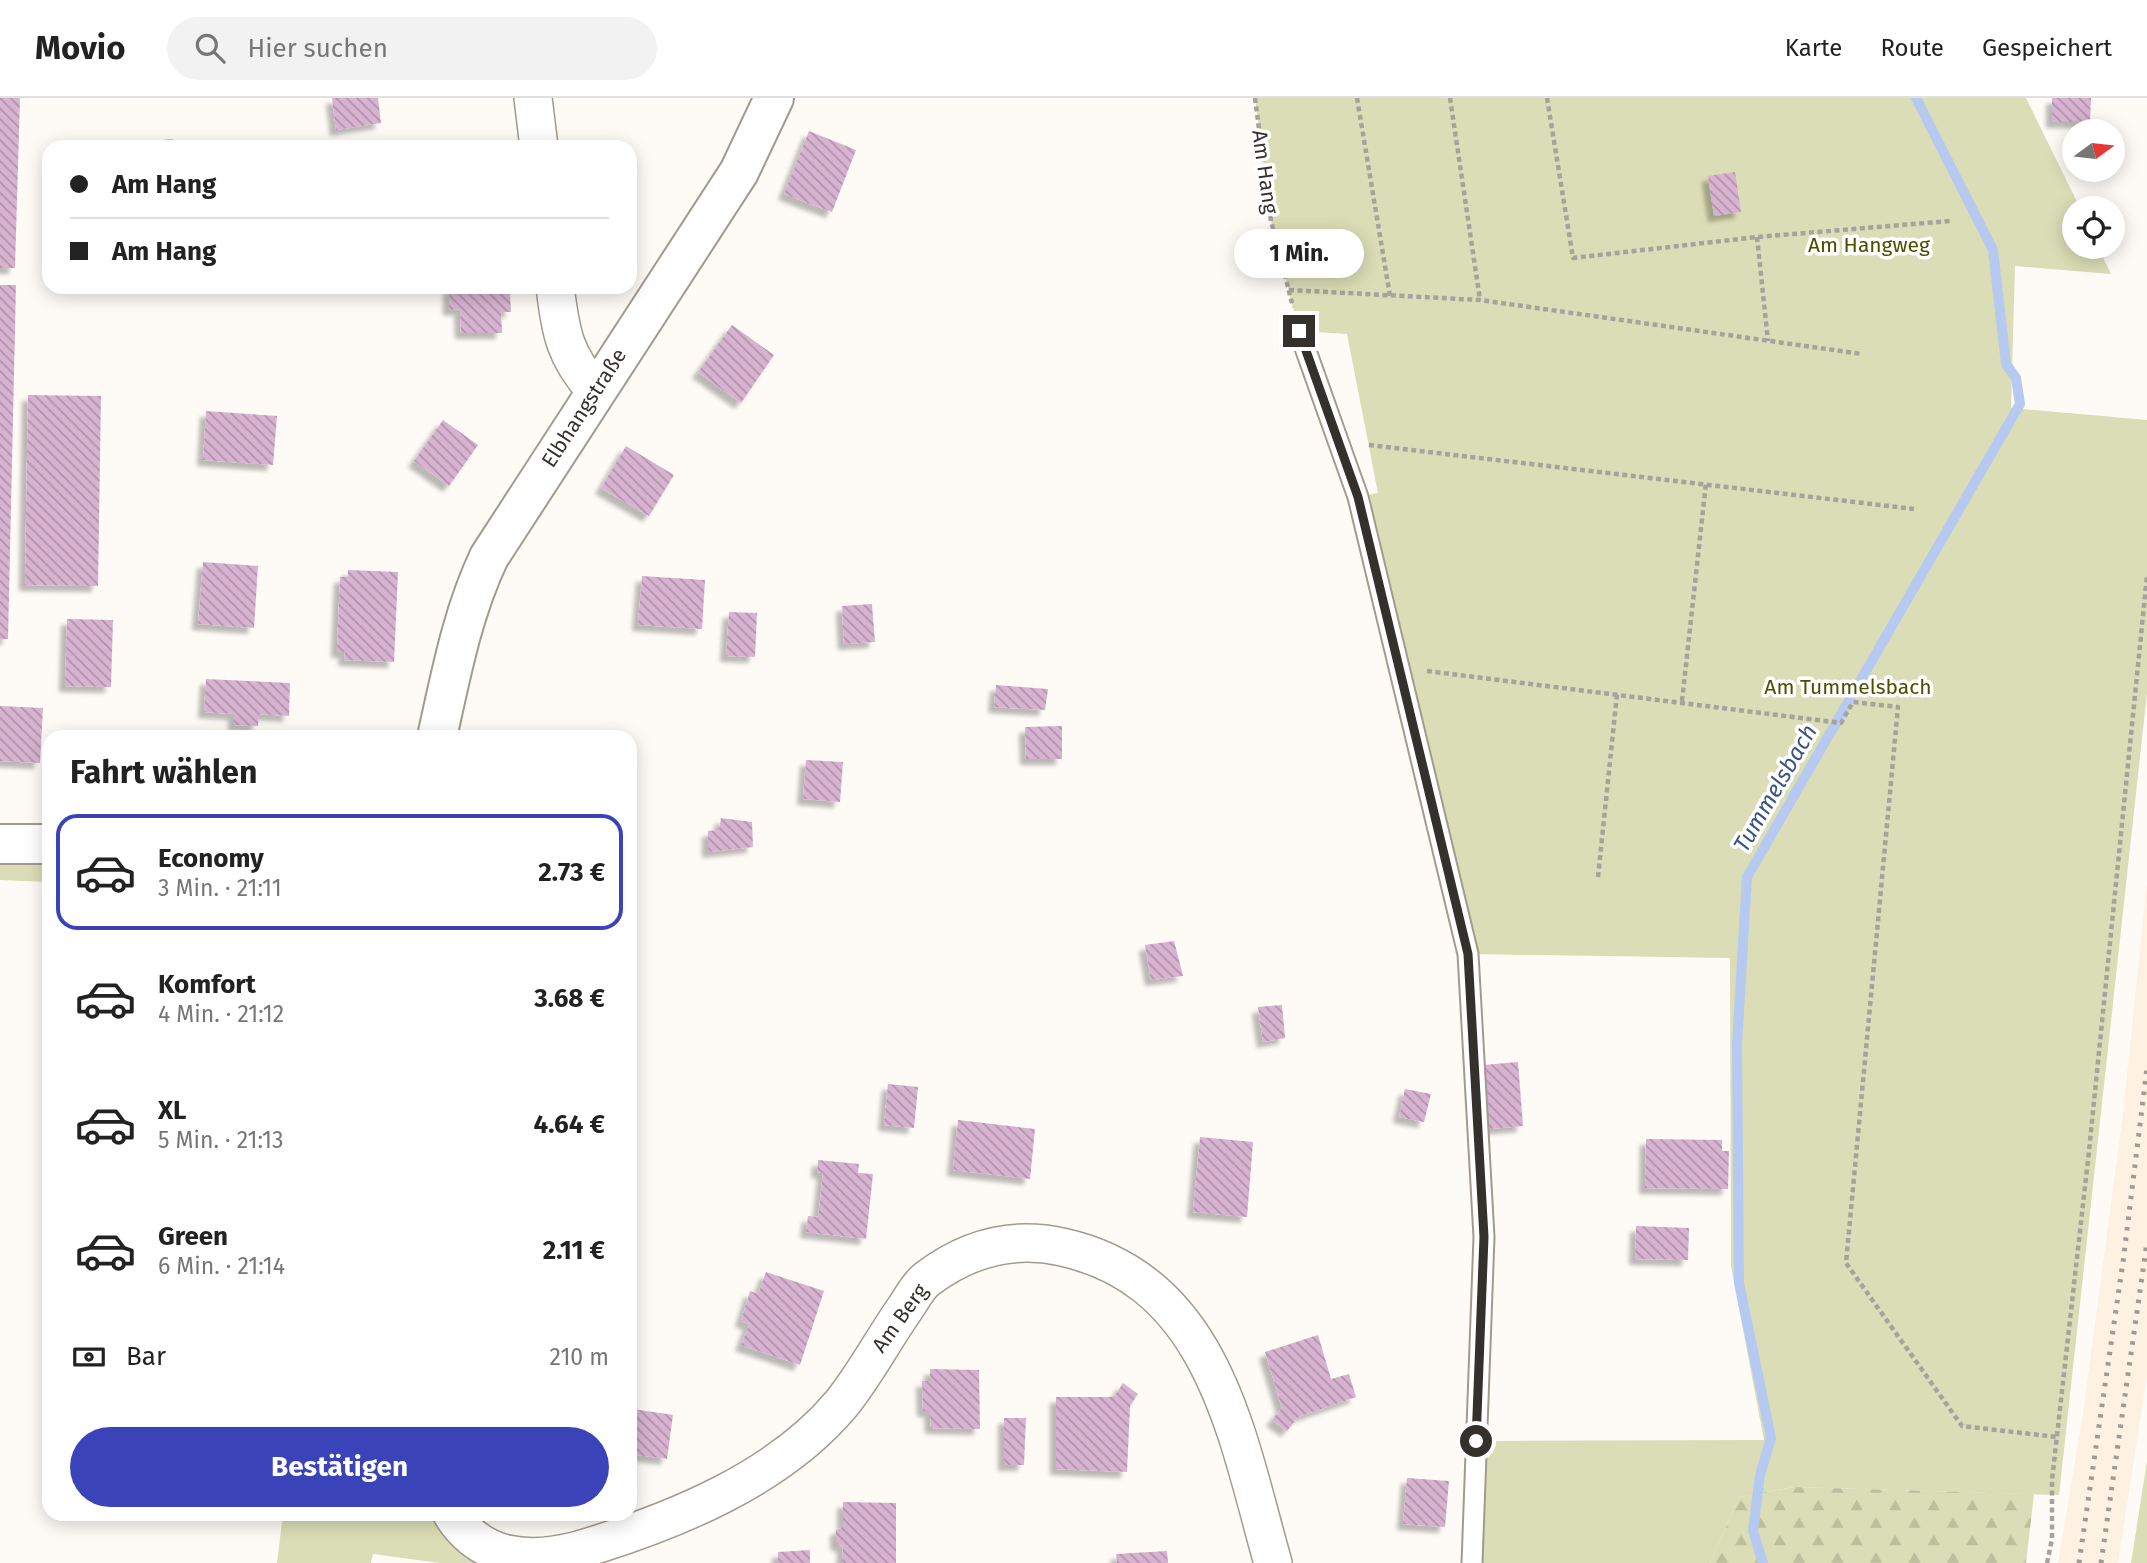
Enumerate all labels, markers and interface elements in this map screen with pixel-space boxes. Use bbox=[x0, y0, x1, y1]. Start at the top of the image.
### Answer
search box bbox=[167, 17, 657, 80]
text: Movio bbox=[35, 28, 125, 68]
icon: search bbox=[191, 29, 229, 67]
text: Hier suchen bbox=[247, 33, 388, 64]
text: Karte bbox=[1785, 34, 1842, 62]
text: Route bbox=[1880, 34, 1944, 62]
text: Gespeichert bbox=[1982, 34, 2112, 62]
north arrow bbox=[2062, 119, 2124, 182]
map controls bbox=[2062, 119, 2125, 259]
street label: Am Hang bbox=[1246, 128, 1284, 216]
text: Am Hang bbox=[112, 169, 216, 200]
button: locate bbox=[2062, 196, 2125, 259]
callout: 1 Min. bbox=[1234, 230, 1364, 278]
park label: Am Hangweg bbox=[1808, 232, 1930, 258]
text: Am Hang bbox=[112, 236, 216, 267]
text: 1 Min. bbox=[1269, 239, 1329, 267]
route end bbox=[1283, 315, 1315, 347]
street label: Elbhangstraße bbox=[536, 344, 632, 472]
park label: Am Tummelsbach bbox=[1764, 674, 1932, 700]
water label: Tummelsbach bbox=[1727, 719, 1823, 857]
text: Fahrt wählen bbox=[70, 753, 257, 791]
icon: car bbox=[74, 841, 137, 904]
text: Economy bbox=[158, 843, 264, 874]
text: 2.73 € bbox=[538, 857, 605, 888]
text: 3 Min. · 21:11 bbox=[158, 874, 282, 902]
icon: car bbox=[74, 967, 137, 1030]
text: Komfort bbox=[158, 969, 256, 1000]
text: 3.68 € bbox=[534, 983, 605, 1014]
text: 4 Min. · 21:12 bbox=[158, 1000, 284, 1028]
icon: car bbox=[74, 1093, 137, 1156]
text: XL bbox=[158, 1095, 186, 1126]
text: 4.64 € bbox=[533, 1109, 605, 1140]
text: 5 Min. · 21:13 bbox=[158, 1126, 284, 1154]
icon: car bbox=[74, 1219, 137, 1282]
text: Green bbox=[158, 1221, 228, 1252]
text: 2.11 € bbox=[543, 1235, 605, 1266]
text: 6 Min. · 21:14 bbox=[158, 1252, 285, 1280]
street label: Am Berg bbox=[866, 1279, 934, 1357]
icon: cash bbox=[70, 1338, 108, 1376]
text: Bar bbox=[126, 1341, 166, 1372]
text: 210 m bbox=[550, 1343, 609, 1371]
route start bbox=[1460, 1425, 1492, 1457]
button: Bestätigen bbox=[70, 1427, 609, 1507]

